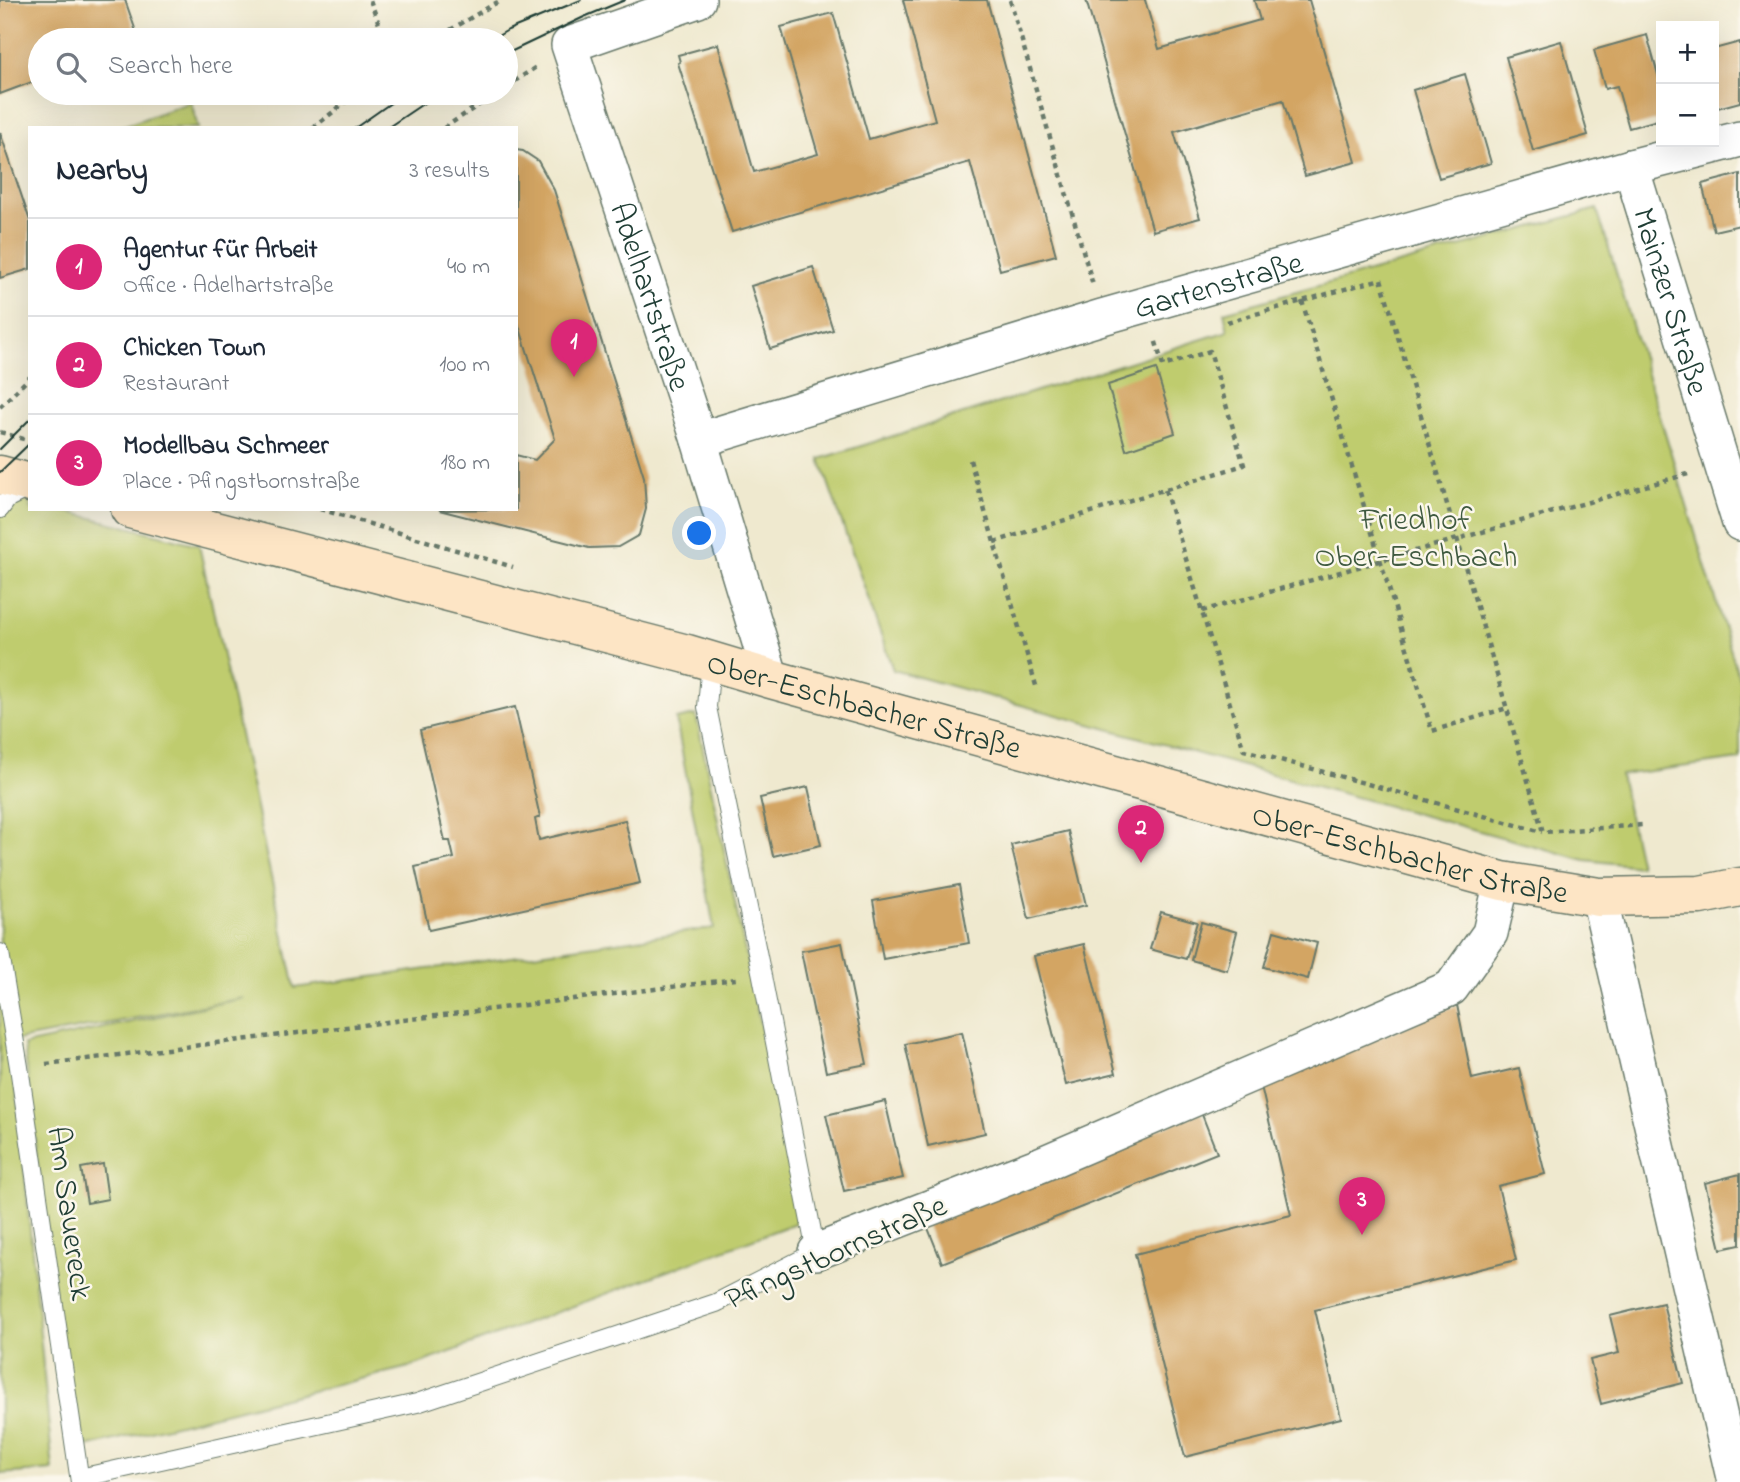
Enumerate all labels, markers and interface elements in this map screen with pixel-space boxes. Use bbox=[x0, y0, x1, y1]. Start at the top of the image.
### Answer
map controls bbox=[1656, 21, 1719, 147]
button: + bbox=[1656, 21, 1719, 84]
search box bbox=[28, 28, 518, 105]
icon: search bbox=[52, 48, 90, 86]
text: Search here bbox=[108, 48, 233, 86]
button: − bbox=[1656, 84, 1719, 147]
text: Nearby bbox=[56, 150, 148, 194]
text: 3 results bbox=[409, 155, 490, 188]
street label: Adelhartstraße bbox=[595, 197, 701, 398]
street label: Mainzer Straße bbox=[1618, 202, 1720, 402]
text: Agentur für Arbeit bbox=[123, 232, 318, 270]
street label: Gartenstraße bbox=[1129, 241, 1310, 334]
text: 1 bbox=[75, 251, 83, 284]
text: 40 m bbox=[447, 251, 490, 284]
text: Office · Adelhartstraße bbox=[123, 270, 333, 303]
pin: 1 bbox=[551, 319, 597, 377]
text: Chicken Town bbox=[123, 330, 265, 368]
text: 2 bbox=[73, 349, 85, 382]
text: 100 m bbox=[439, 349, 490, 382]
text: Restaurant bbox=[123, 368, 230, 401]
text: Modellbau Schmeer bbox=[123, 428, 328, 466]
text: 3 bbox=[74, 447, 84, 480]
text: 180 m bbox=[441, 447, 490, 480]
text: Place · Pfingstbornstraße bbox=[123, 466, 360, 499]
park label: Friedhof Ober-Eschbach bbox=[1315, 498, 1517, 582]
your location bbox=[682, 516, 716, 550]
street label: Ober-Eschbacher Straße bbox=[700, 641, 1027, 774]
street label: Ober-Eschbacher Straße bbox=[1246, 793, 1572, 919]
pin: 2 bbox=[1118, 805, 1164, 863]
street label: Am Sauereck bbox=[32, 1123, 103, 1305]
pin: 3 bbox=[1339, 1177, 1385, 1235]
street label: Pfingstbornstraße bbox=[718, 1184, 956, 1324]

